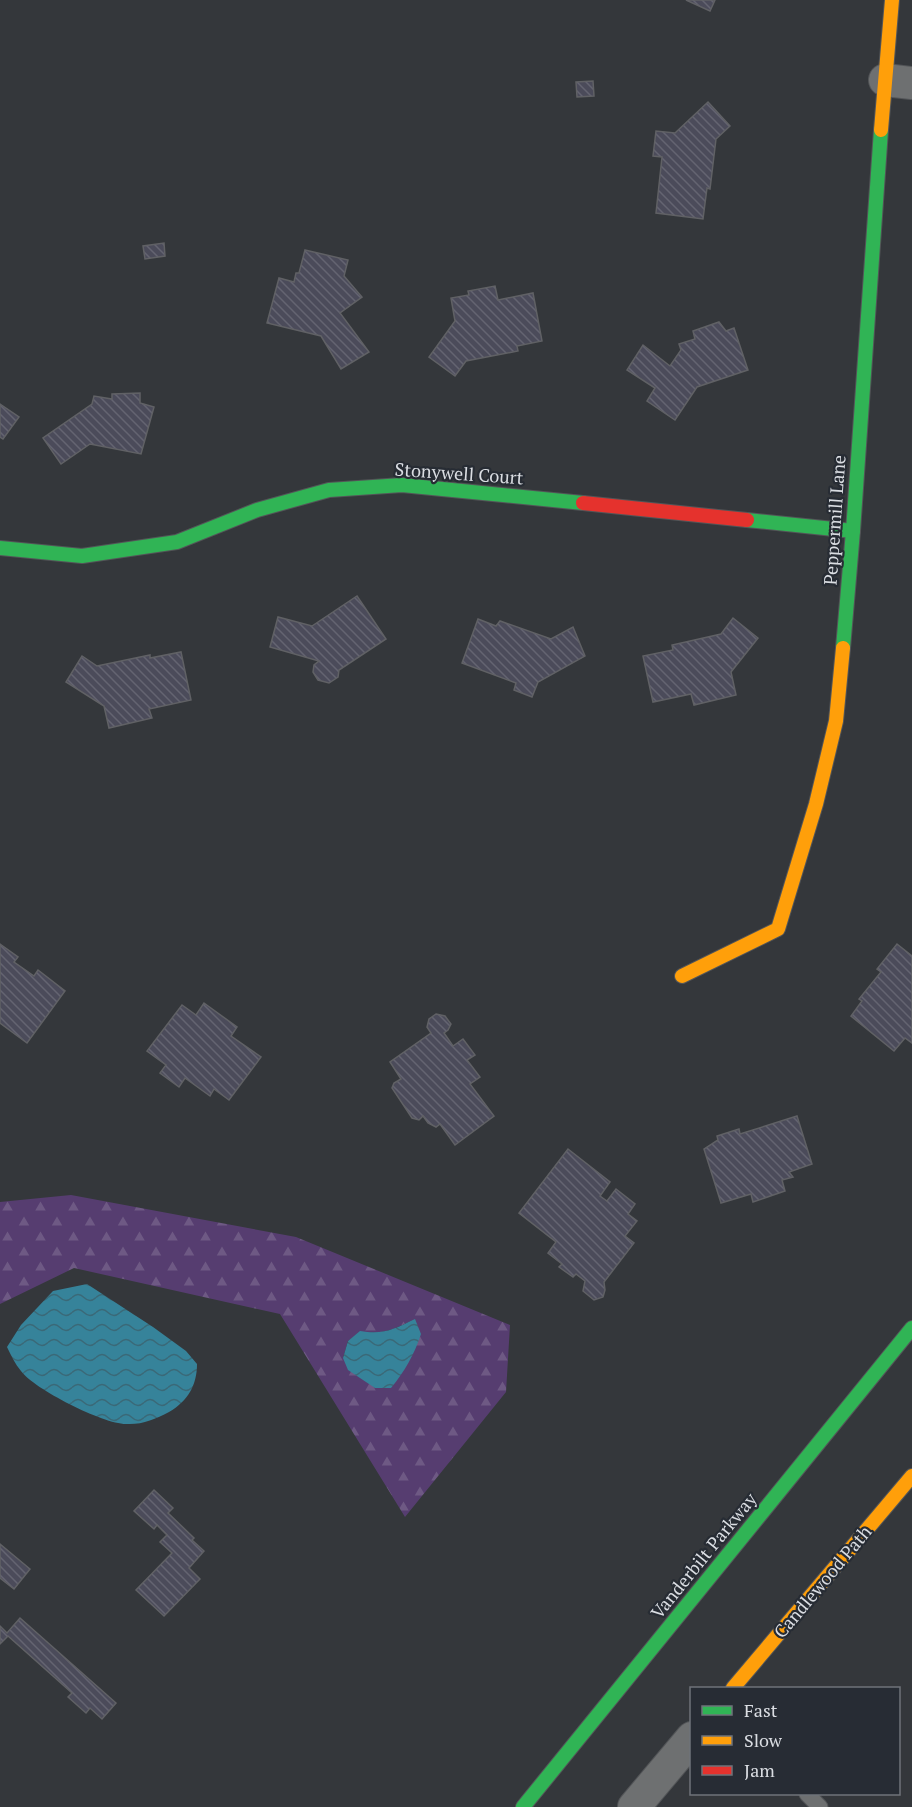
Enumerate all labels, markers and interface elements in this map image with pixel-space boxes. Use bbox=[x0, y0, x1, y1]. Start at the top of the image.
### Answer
street label: Peppermill Lane bbox=[817, 454, 851, 586]
street label: Stonywell Court bbox=[394, 457, 524, 489]
street label: Vanderbilt Parkway bbox=[645, 1487, 762, 1623]
street label: Candlewood Path bbox=[768, 1520, 877, 1643]
legend bbox=[690, 1687, 900, 1795]
text: Fast bbox=[744, 1698, 778, 1722]
text: Slow bbox=[744, 1728, 783, 1752]
text: Jam bbox=[744, 1758, 775, 1782]

